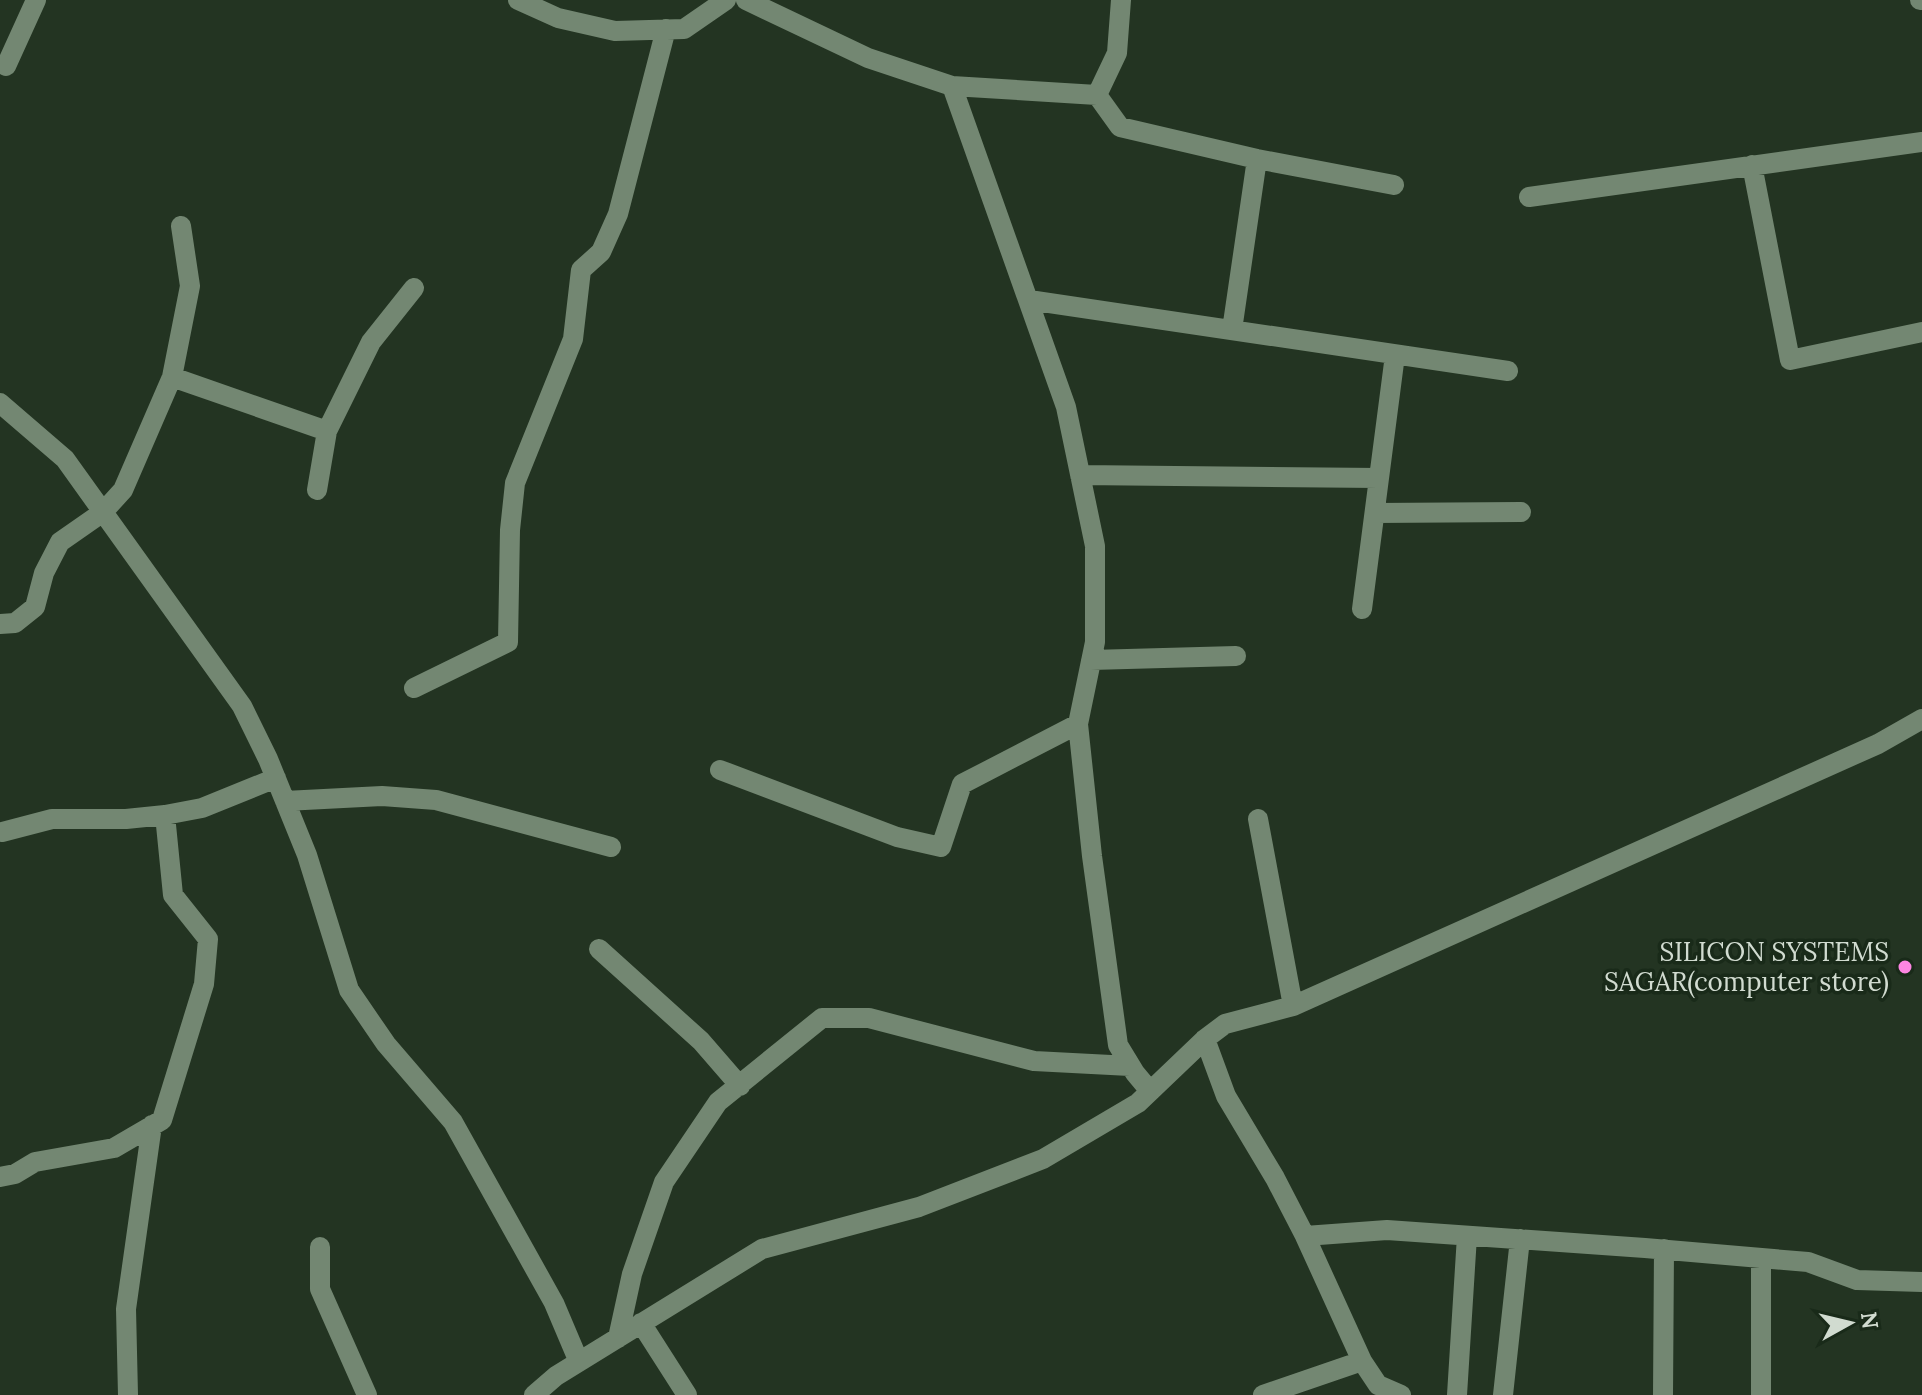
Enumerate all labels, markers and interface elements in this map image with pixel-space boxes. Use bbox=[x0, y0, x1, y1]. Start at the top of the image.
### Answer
place label: SILICON SYSTEMS SAGAR(computer store) bbox=[1604, 935, 1889, 999]
marker: SILICON SYSTEMS SAGAR(computer store) bbox=[1896, 958, 1914, 976]
north arrow bbox=[1810, 1283, 1890, 1363]
text: N bbox=[1855, 1310, 1885, 1331]

